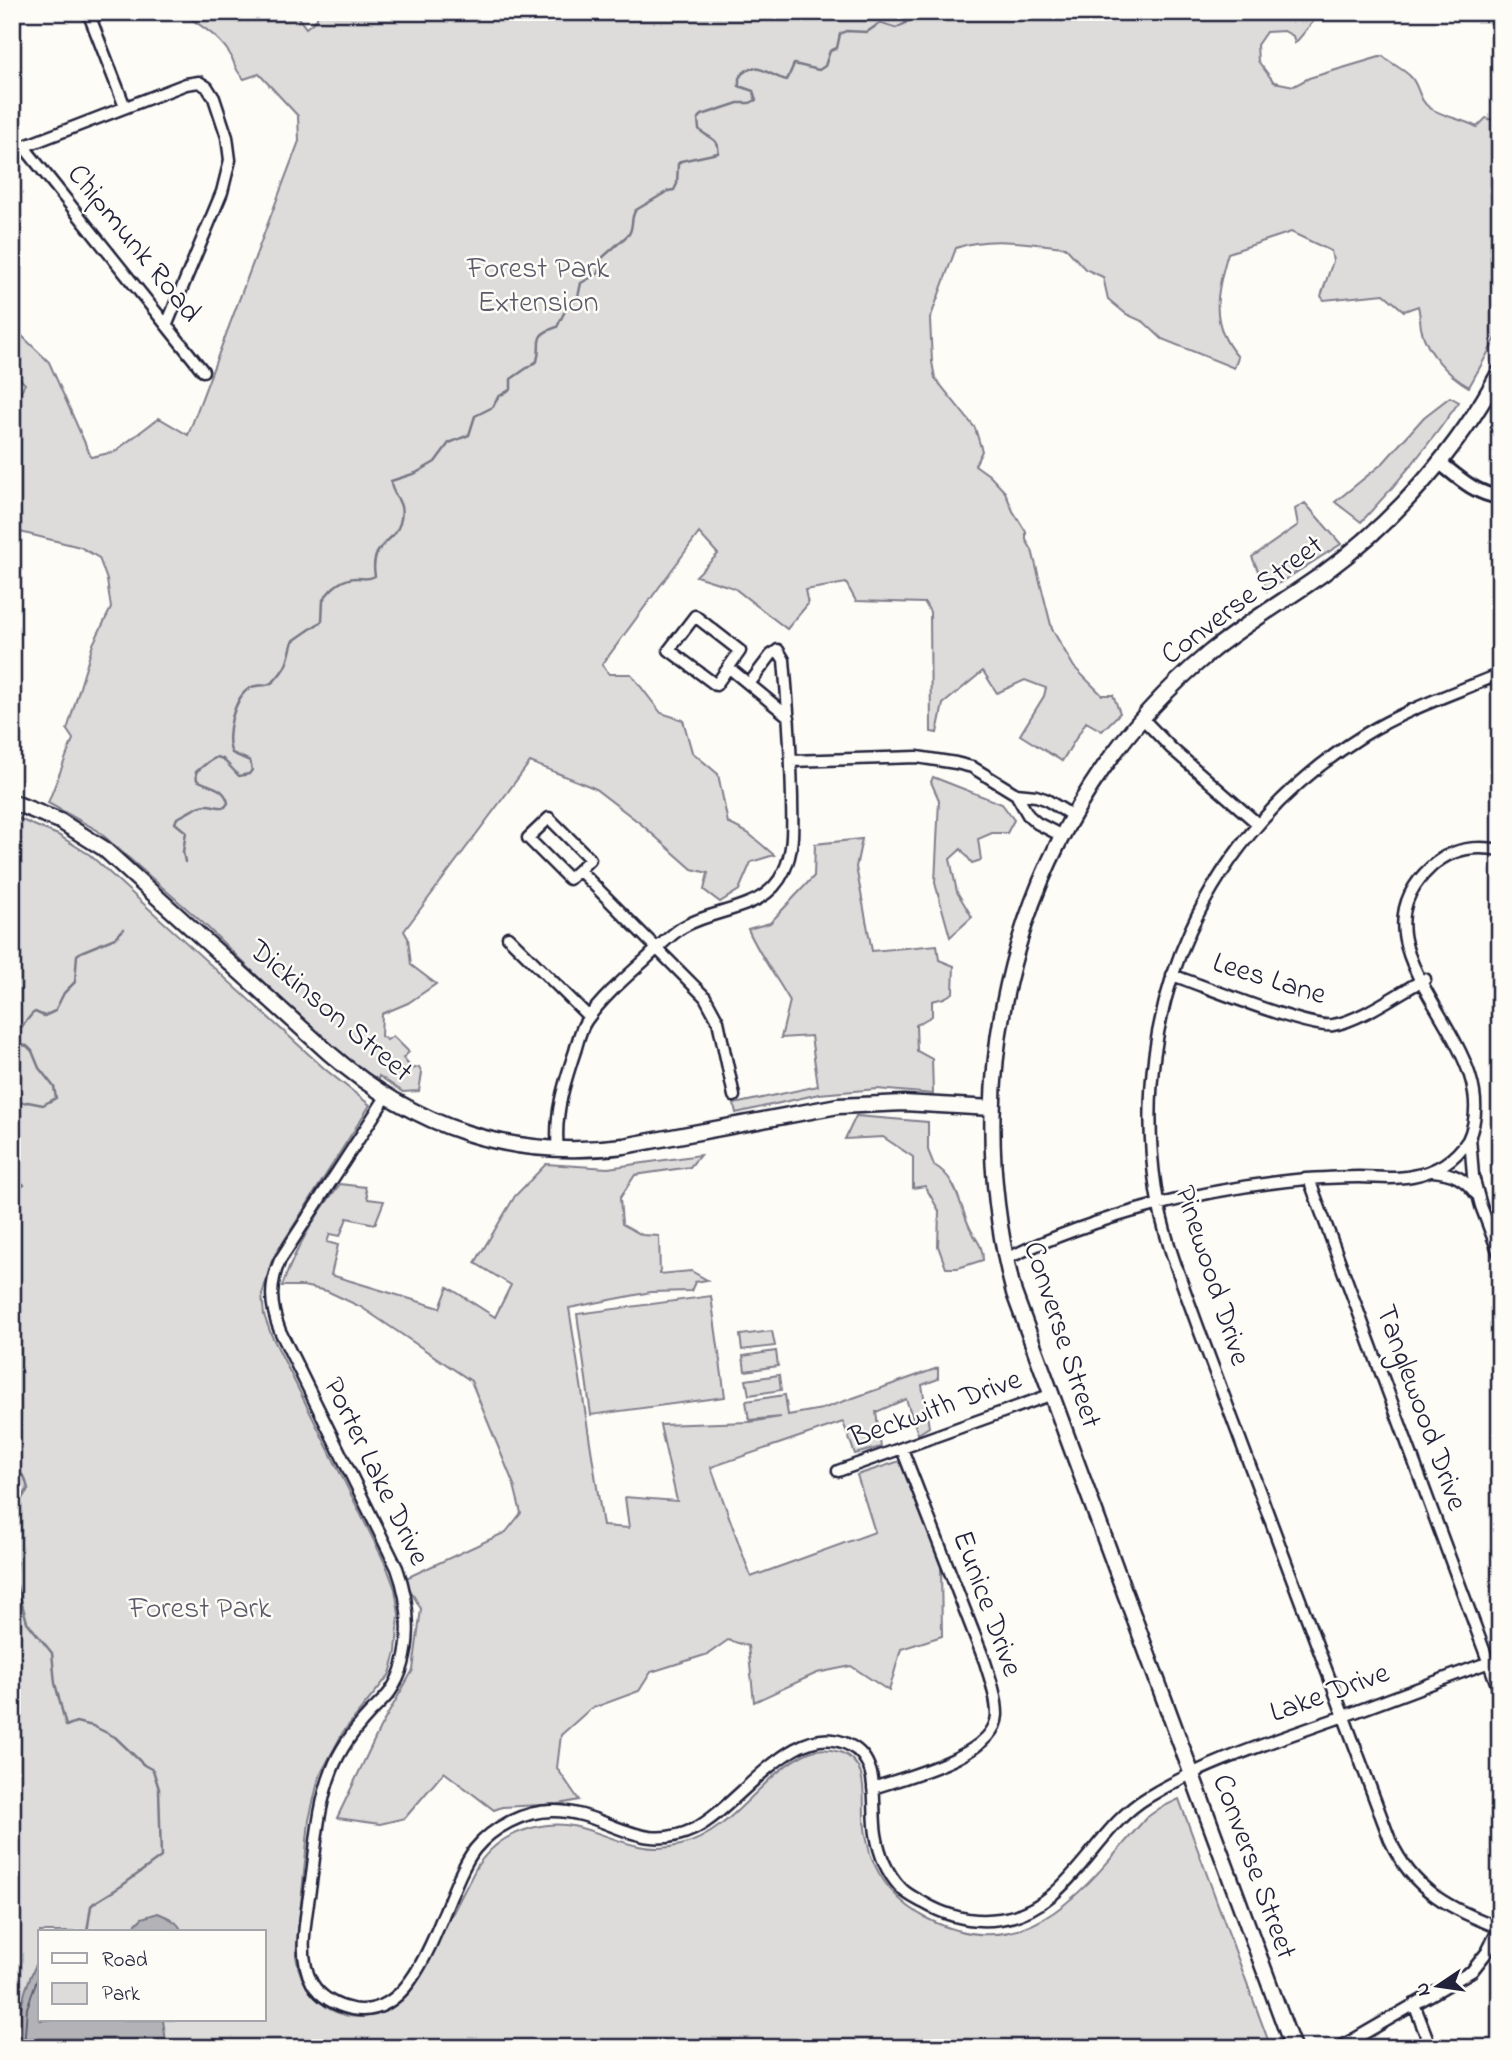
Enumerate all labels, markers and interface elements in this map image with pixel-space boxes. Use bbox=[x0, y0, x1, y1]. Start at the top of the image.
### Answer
street label: Chipmunk Road bbox=[55, 155, 211, 333]
park label: Forest Park Extension bbox=[466, 248, 610, 326]
street label: Converse Street bbox=[1152, 525, 1334, 677]
street label: Dickinson Street bbox=[237, 929, 422, 1094]
street label: Lees Lane bbox=[1207, 942, 1332, 1018]
street label: Pinewood Drive bbox=[1161, 1180, 1261, 1372]
street label: Converse Street bbox=[1010, 1236, 1112, 1434]
street label: Tanglewood Drive bbox=[1362, 1299, 1478, 1518]
street label: Beckwith Drive bbox=[843, 1358, 1028, 1462]
street label: Porter Lake Drive bbox=[310, 1370, 440, 1574]
street label: Eunice Drive bbox=[939, 1525, 1033, 1684]
park label: Forest Park bbox=[128, 1588, 272, 1632]
street label: Lake Drive bbox=[1264, 1652, 1396, 1736]
street label: Converse Street bbox=[1199, 1768, 1307, 1966]
legend bbox=[38, 1930, 266, 2022]
text: Road bbox=[102, 1946, 148, 1976]
north arrow bbox=[1404, 1952, 1474, 2022]
text: Park bbox=[102, 1980, 141, 2010]
text: N bbox=[1409, 1980, 1438, 1999]

